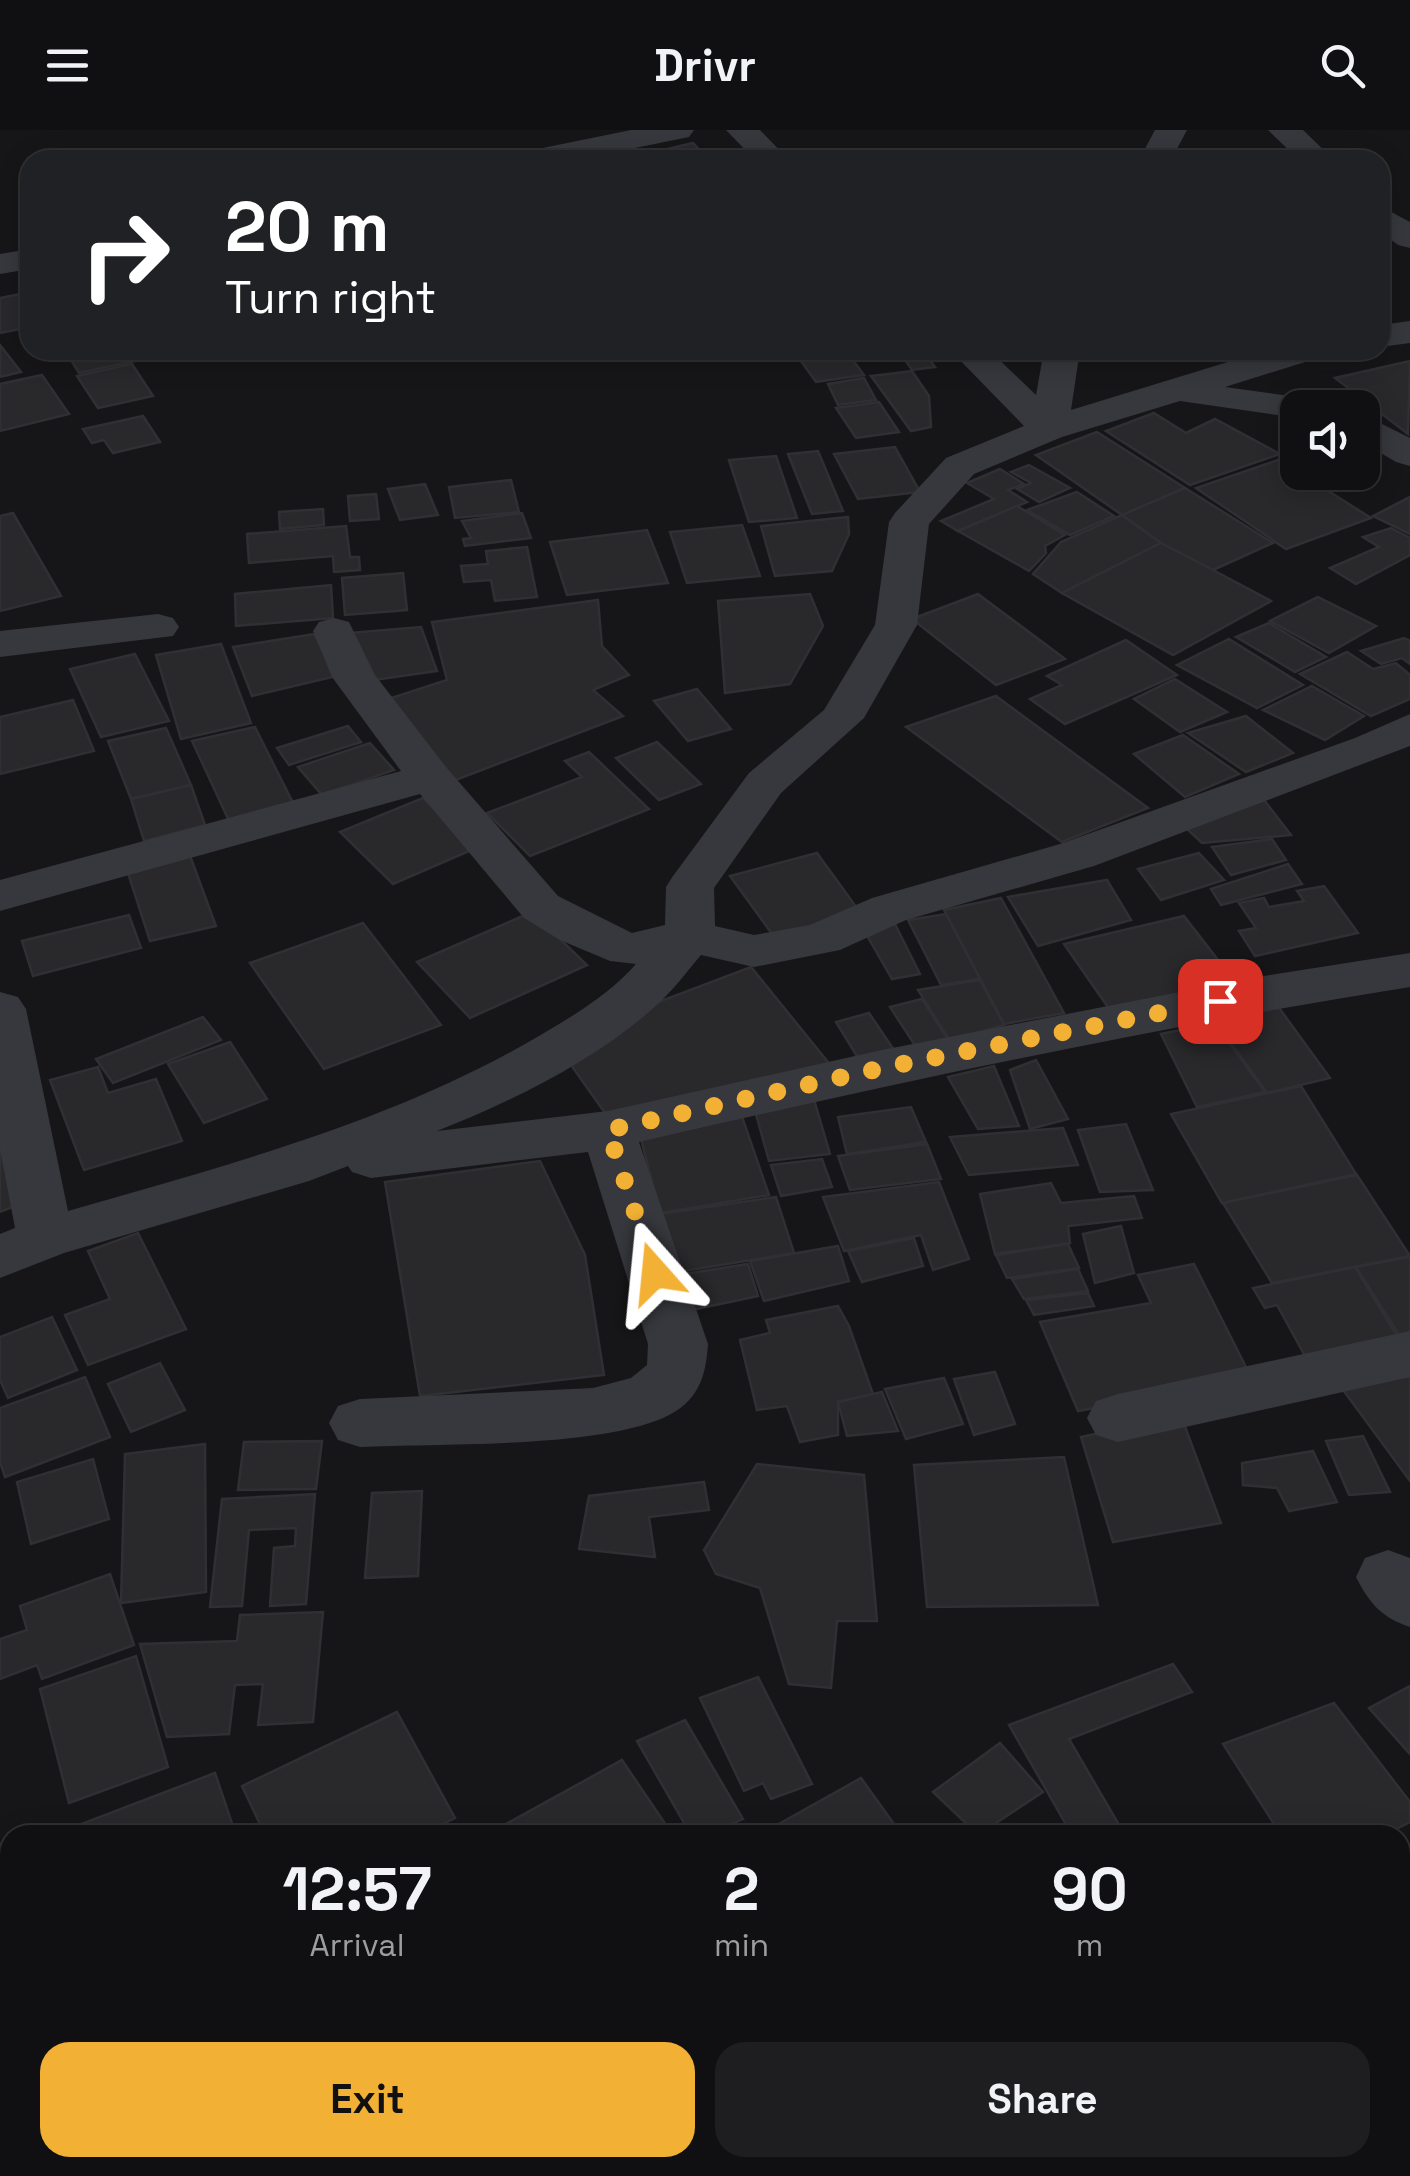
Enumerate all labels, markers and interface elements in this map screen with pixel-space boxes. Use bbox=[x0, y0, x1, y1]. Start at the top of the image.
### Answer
text: Drivr bbox=[654, 37, 756, 94]
icon: menu bbox=[40, 38, 95, 93]
icon: search bbox=[1315, 38, 1370, 93]
text: 20 m bbox=[225, 182, 390, 271]
icon: right bbox=[60, 190, 190, 320]
text: Turn right bbox=[225, 269, 436, 326]
map controls bbox=[1280, 390, 1380, 490]
button: sound bbox=[1280, 390, 1380, 490]
pin bbox=[1178, 959, 1263, 1044]
icon: arrive bbox=[1193, 974, 1248, 1029]
position arrow bbox=[603, 1221, 707, 1325]
text: 12:57 bbox=[282, 1851, 432, 1928]
text: 2 bbox=[724, 1851, 759, 1928]
text: 90 bbox=[1052, 1851, 1128, 1928]
text: Arrival bbox=[309, 1925, 405, 1965]
text: min bbox=[714, 1925, 769, 1965]
text: m bbox=[1076, 1925, 1103, 1965]
button: Exit bbox=[40, 2042, 695, 2157]
button: Share bbox=[715, 2042, 1370, 2157]

